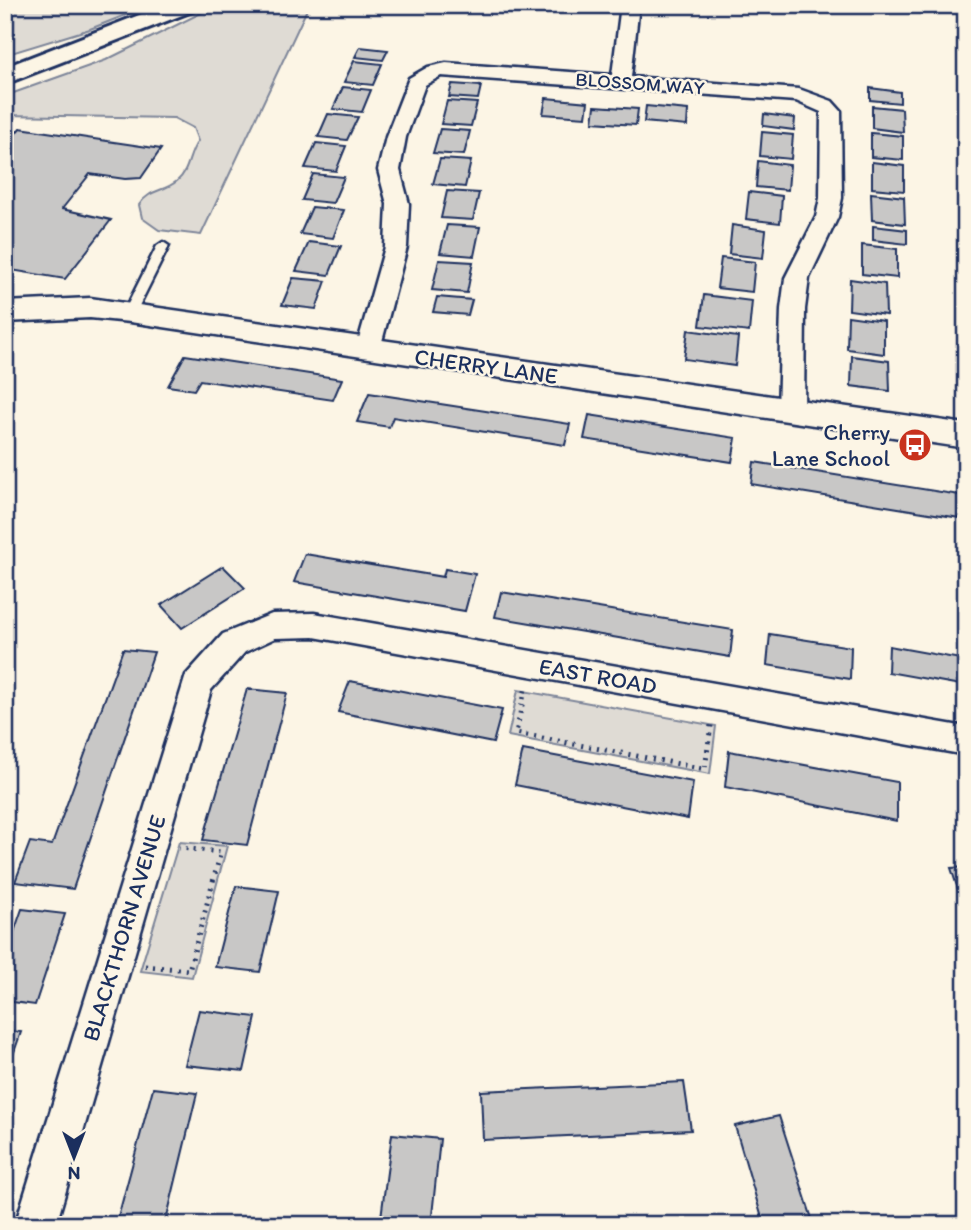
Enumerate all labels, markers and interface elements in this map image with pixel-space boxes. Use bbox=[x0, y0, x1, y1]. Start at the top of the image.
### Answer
street label: BLOSSOM WAY bbox=[575, 68, 706, 100]
street label: CHERRY LANE bbox=[413, 342, 560, 390]
place label: Cherry Lane School bbox=[772, 418, 890, 472]
bus stop icon: Cherry Lane School bbox=[896, 426, 934, 464]
street label: EAST ROAD bbox=[537, 652, 659, 700]
street label: BLACKTHORN AVENUE bbox=[76, 811, 172, 1045]
north arrow bbox=[38, 1122, 108, 1192]
text: N bbox=[68, 1162, 80, 1185]

